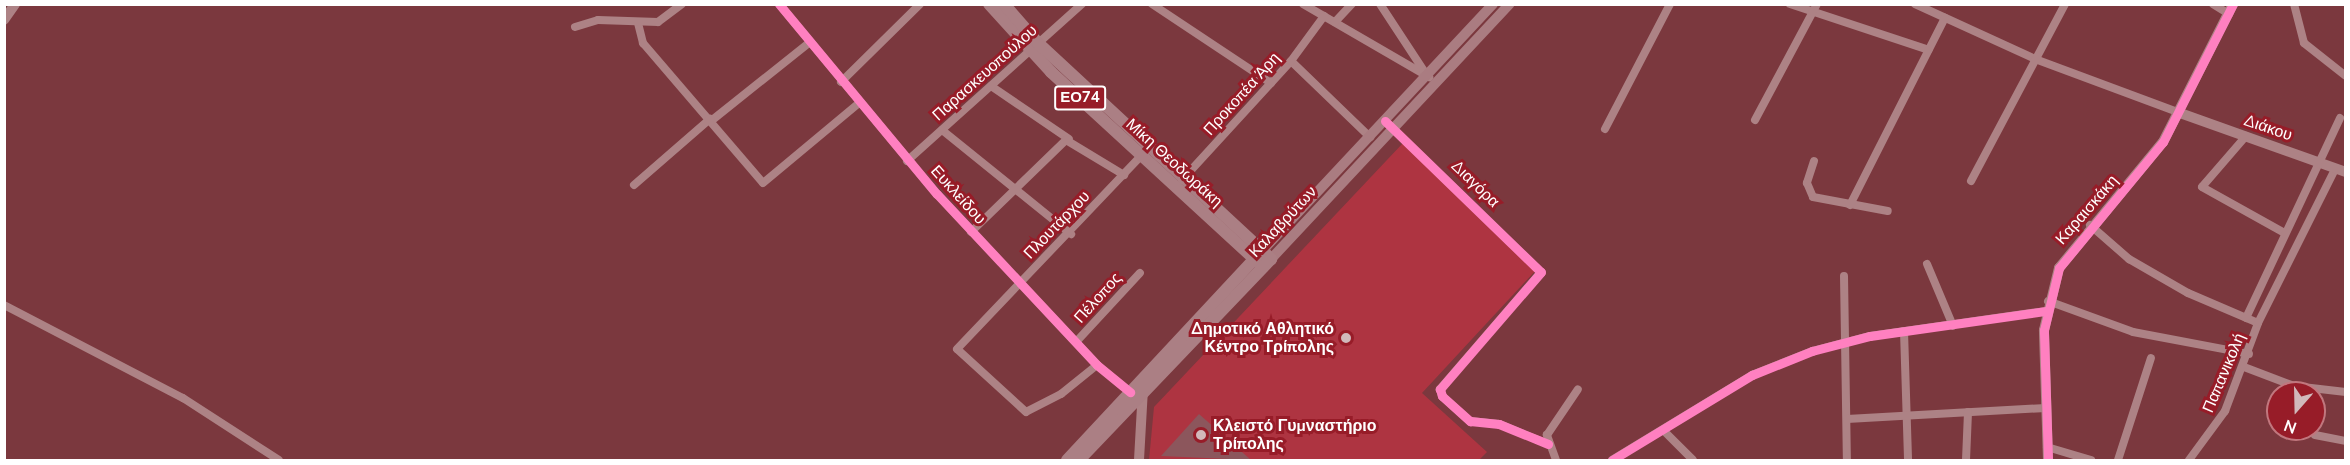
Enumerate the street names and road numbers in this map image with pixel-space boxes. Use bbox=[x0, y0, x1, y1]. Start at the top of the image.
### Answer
street label: Παρασκευοπούλου bbox=[929, 21, 1041, 125]
street label: Προκοπέα Άρη bbox=[1200, 49, 1284, 139]
road number: ΕΟ74 bbox=[1053, 86, 1107, 110]
street label: Διάκου bbox=[2241, 111, 2295, 145]
street label: Μίκη Θεοδωράκη bbox=[1122, 115, 1226, 211]
street label: Διαγόρα bbox=[1447, 156, 1503, 212]
street label: Ευκλείδου bbox=[927, 162, 989, 228]
street label: Καραισκάκη bbox=[2052, 171, 2122, 249]
street label: Καλαβρύτων bbox=[1245, 182, 1321, 262]
street label: Πλουτάρχου bbox=[1020, 187, 1094, 263]
street label: Πέλοπος bbox=[1070, 269, 1126, 327]
street label: Παπανικολή bbox=[2199, 330, 2249, 416]

